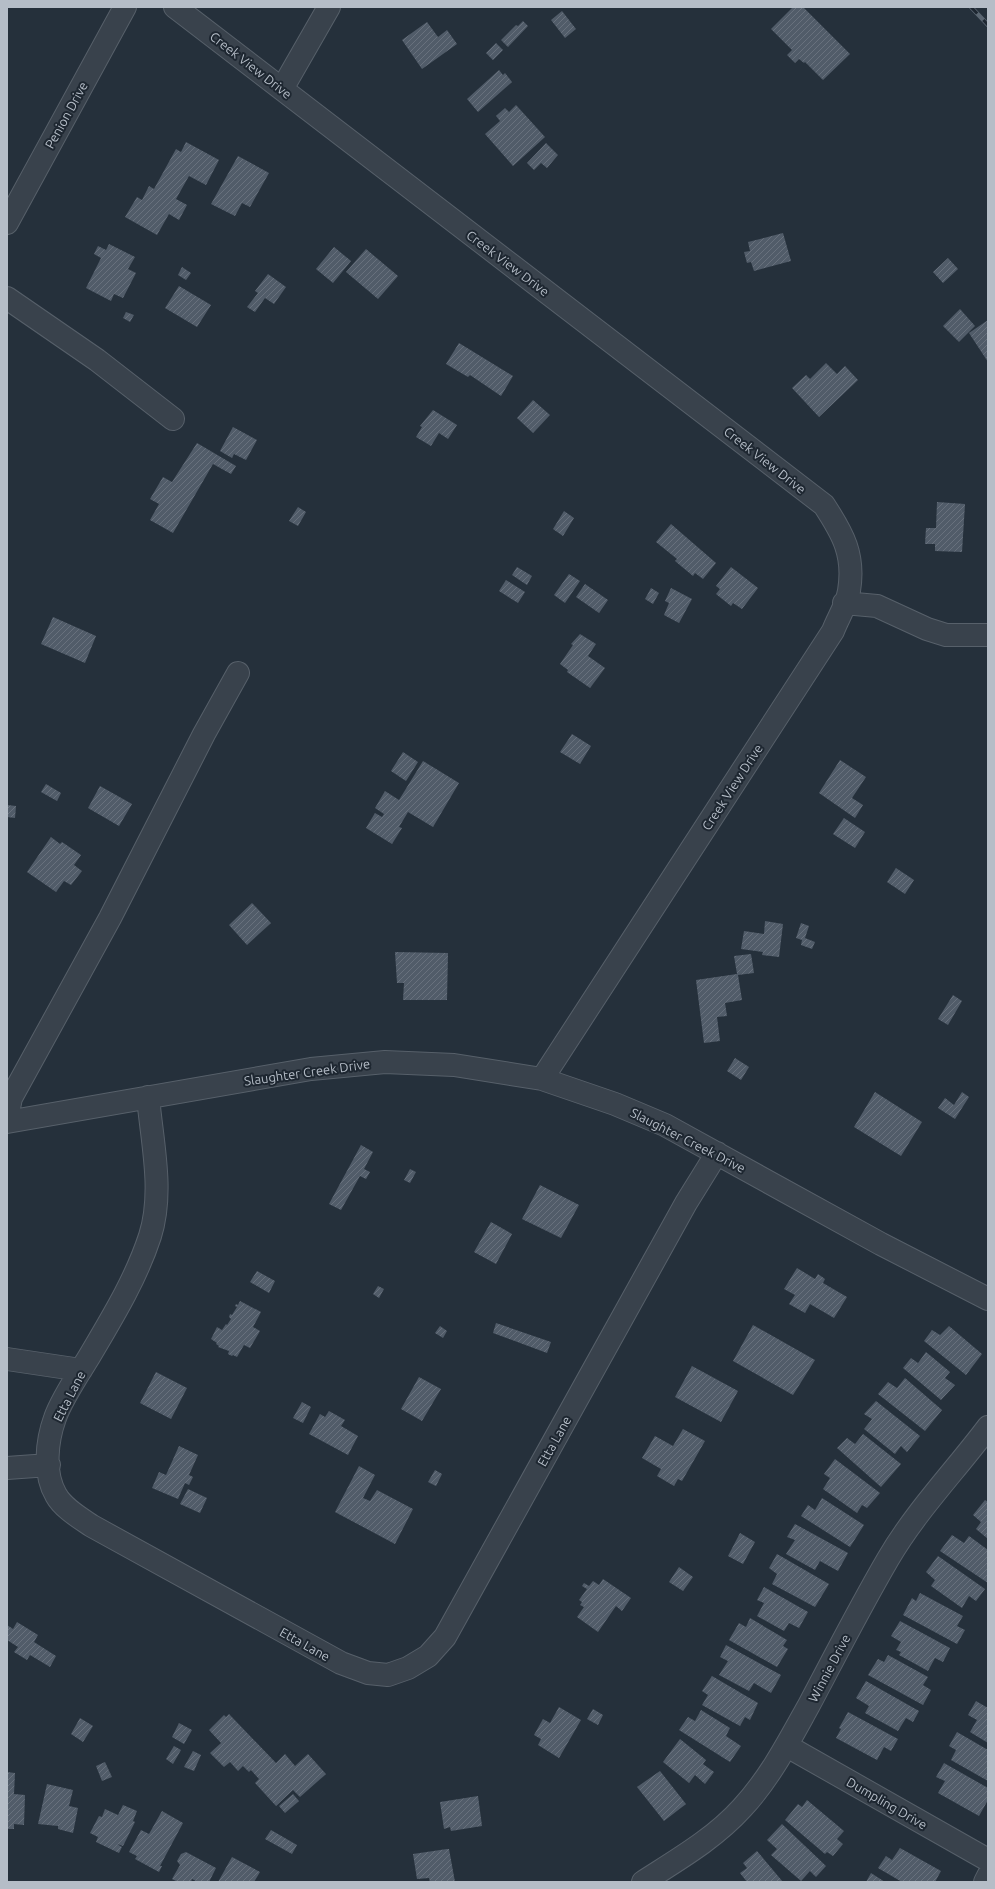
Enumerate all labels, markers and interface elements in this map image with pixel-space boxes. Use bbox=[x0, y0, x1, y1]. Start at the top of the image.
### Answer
street label: Creek View Drive bbox=[207, 29, 295, 101]
street label: Penion Drive bbox=[42, 79, 90, 151]
street label: Creek View Drive bbox=[464, 227, 552, 299]
street label: Creek View Drive bbox=[721, 424, 809, 496]
street label: Creek View Drive bbox=[699, 741, 765, 833]
street label: Slaughter Creek Drive bbox=[243, 1056, 371, 1088]
street label: Slaughter Creek Drive bbox=[628, 1105, 748, 1175]
street label: Etta Lane bbox=[50, 1368, 88, 1424]
street label: Etta Lane bbox=[535, 1414, 573, 1468]
street label: Etta Lane bbox=[278, 1625, 332, 1663]
street label: Winnie Drive bbox=[805, 1632, 853, 1704]
street label: Dumpling Drive bbox=[844, 1774, 930, 1832]

